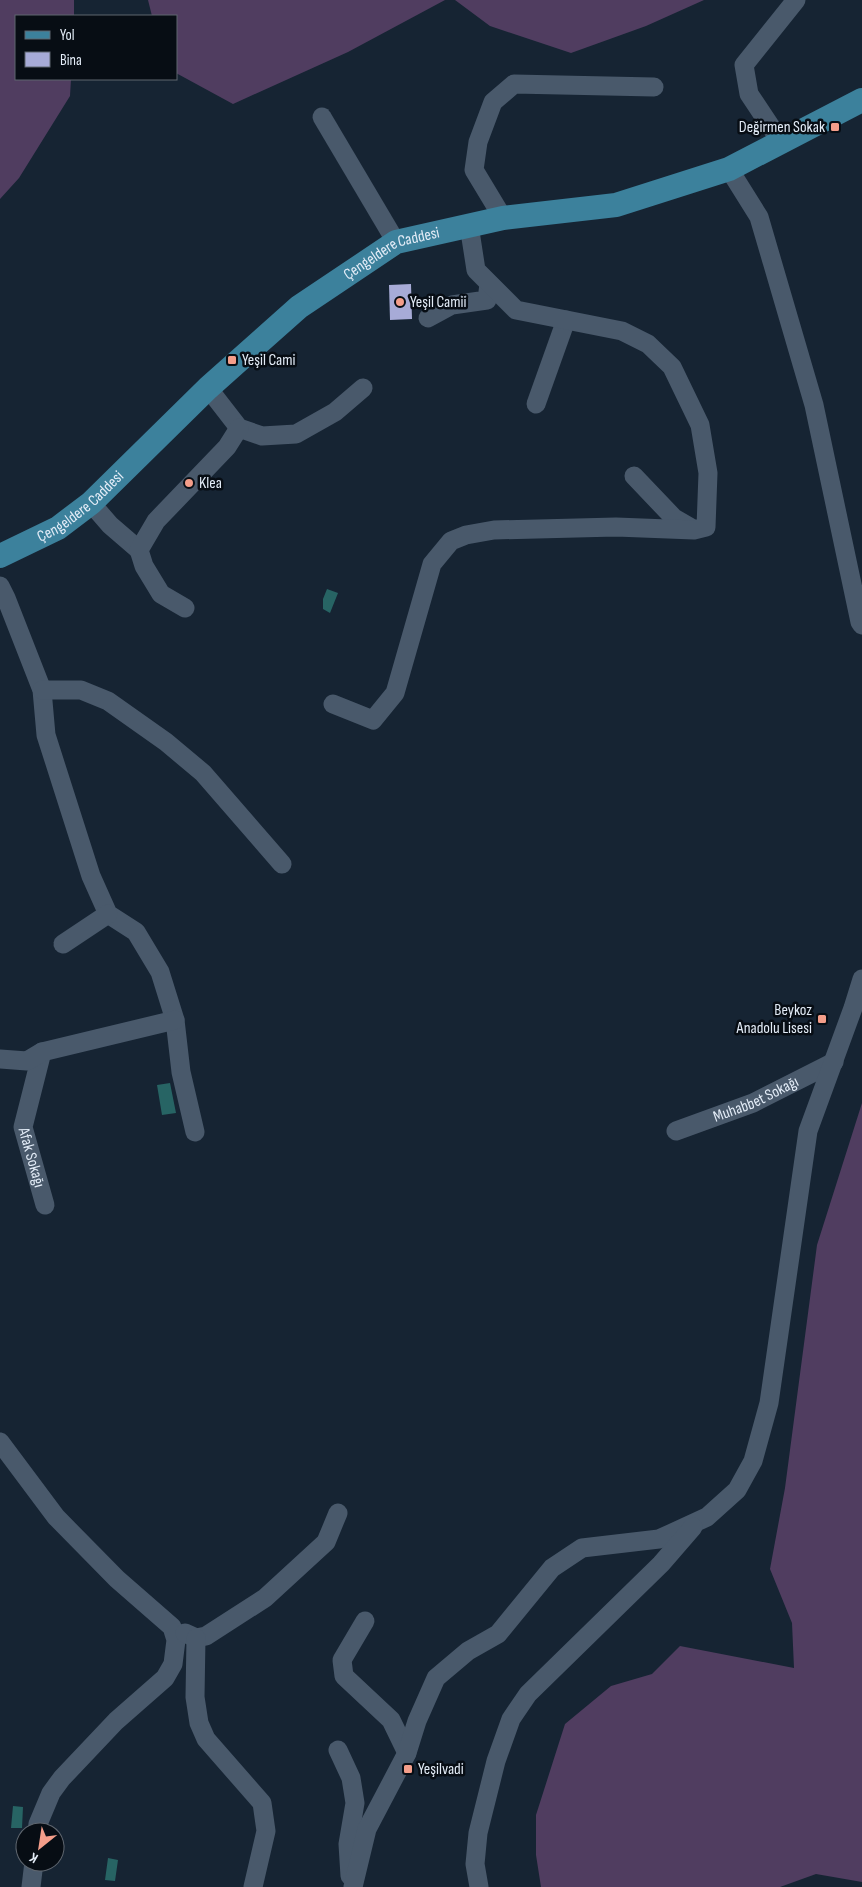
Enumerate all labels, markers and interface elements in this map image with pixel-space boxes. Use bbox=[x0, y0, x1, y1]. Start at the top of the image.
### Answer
legend bbox=[15, 15, 178, 80]
text: Yol bbox=[60, 26, 75, 45]
text: Bina bbox=[60, 51, 82, 70]
place label: Değirmen Sokak bbox=[739, 118, 825, 137]
marker: Değirmen Sokak bbox=[829, 121, 841, 133]
street label: Çengeldere Caddesi bbox=[340, 223, 441, 284]
place label: Yeşil Camii bbox=[410, 293, 466, 312]
marker: Yeşil Camii bbox=[394, 296, 406, 308]
place label: Yeşil Cami bbox=[242, 351, 295, 370]
marker: Yeşil Cami bbox=[226, 354, 238, 366]
street label: Çengeldere Caddesi bbox=[34, 467, 128, 546]
place label: Klea bbox=[199, 474, 222, 493]
marker: Klea bbox=[183, 477, 195, 489]
place label: Beykoz Anadolu Lisesi bbox=[736, 1001, 812, 1038]
marker: Beykoz Anadolu Lisesi bbox=[816, 1013, 828, 1025]
street label: Muhabbet Sokağı bbox=[711, 1072, 802, 1126]
street label: Afak Sokağı bbox=[14, 1124, 49, 1190]
place label: Yeşilvadi bbox=[418, 1760, 464, 1779]
marker: Yeşilvadi bbox=[402, 1763, 414, 1775]
north arrow bbox=[15, 1822, 65, 1872]
text: K bbox=[26, 1849, 41, 1867]

